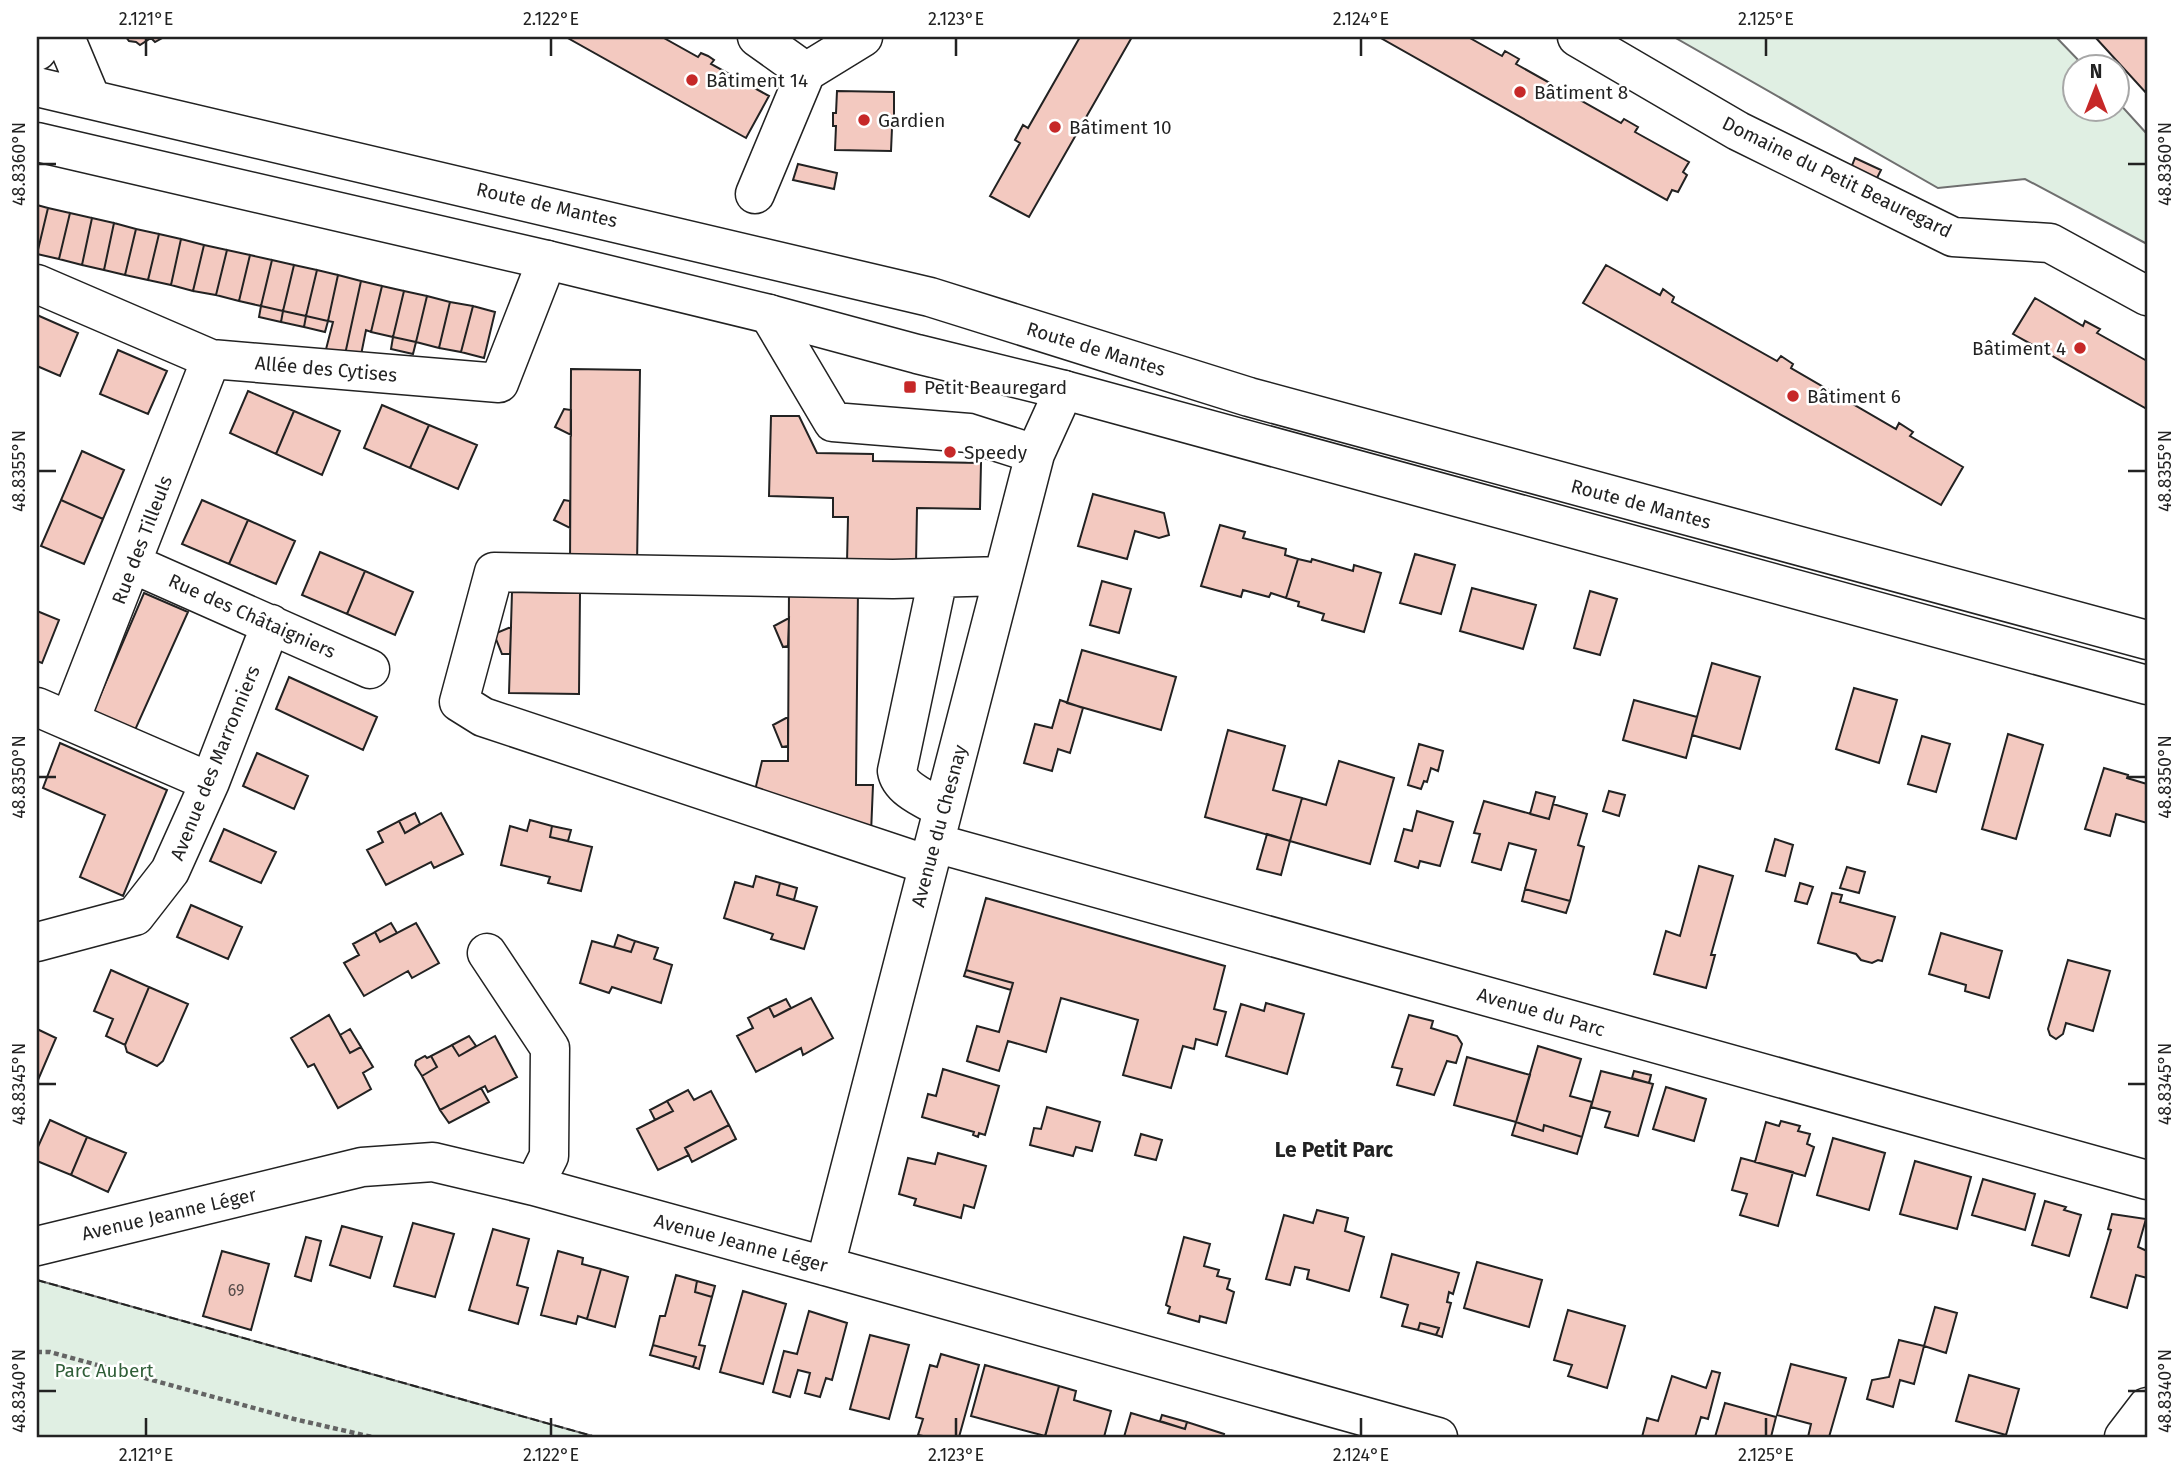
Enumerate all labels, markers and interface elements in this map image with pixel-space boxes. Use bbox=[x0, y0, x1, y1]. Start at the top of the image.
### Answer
text: 2.121°E bbox=[119, 8, 173, 30]
text: 2.122°E bbox=[523, 8, 579, 30]
text: 2.123°E bbox=[928, 8, 984, 30]
text: 2.124°E bbox=[1333, 8, 1389, 30]
text: 2.125°E bbox=[1738, 8, 1794, 30]
north arrow bbox=[2062, 52, 2132, 122]
text: N bbox=[2090, 60, 2102, 83]
place label: Bâtiment 14 bbox=[706, 69, 808, 92]
marker: Bâtiment 14 bbox=[684, 72, 700, 88]
place label: Bâtiment 8 bbox=[1534, 81, 1628, 104]
marker: Bâtiment 8 bbox=[1512, 84, 1528, 100]
place label: Gardien bbox=[878, 109, 945, 132]
street label: Domaine du Petit Beauregard bbox=[1719, 111, 1955, 243]
marker: Gardien bbox=[856, 112, 872, 128]
place label: Bâtiment 10 bbox=[1069, 116, 1172, 139]
marker: Bâtiment 10 bbox=[1047, 119, 1063, 135]
text: 48.8360°N bbox=[8, 122, 30, 206]
text: 48.8360°N bbox=[2154, 122, 2176, 206]
street label: Route de Mantes bbox=[474, 178, 620, 232]
street label: Route de Mantes bbox=[1024, 317, 1168, 381]
place label: Bâtiment 4 bbox=[1972, 337, 2066, 360]
marker: Bâtiment 4 bbox=[2072, 340, 2088, 356]
street label: Allée des Cytises bbox=[254, 351, 398, 387]
place label: Petit Beauregard bbox=[924, 376, 1067, 399]
marker: Petit Beauregard bbox=[902, 379, 918, 395]
place label: Bâtiment 6 bbox=[1807, 385, 1901, 408]
marker: Bâtiment 6 bbox=[1785, 388, 1801, 404]
text: 48.8355°N bbox=[8, 430, 30, 512]
text: 48.8355°N bbox=[2154, 430, 2176, 512]
place label: Speedy bbox=[964, 441, 1028, 464]
marker: Speedy bbox=[942, 444, 958, 460]
street label: Rue des Tilleuls bbox=[107, 472, 177, 607]
street label: Route de Mantes bbox=[1568, 474, 1714, 534]
street label: Rue des Châtaigniers bbox=[165, 569, 339, 663]
street label: Avenue des Marronniers bbox=[165, 662, 265, 864]
text: 48.8350°N bbox=[8, 735, 30, 819]
text: 48.8350°N bbox=[2154, 735, 2176, 819]
street label: Avenue du Chesnay bbox=[906, 742, 972, 910]
street label: Avenue du Parc bbox=[1475, 983, 1607, 1041]
text: 48.8345°N bbox=[8, 1043, 30, 1125]
text: 48.8345°N bbox=[2154, 1043, 2176, 1125]
district label: Le Petit Parc bbox=[1275, 1137, 1393, 1163]
street label: Avenue Jeanne Léger bbox=[79, 1183, 259, 1245]
street label: Avenue Jeanne Léger bbox=[652, 1209, 831, 1277]
house number: 69 bbox=[228, 1281, 244, 1300]
text: 48.8340°N bbox=[8, 1349, 30, 1433]
text: 48.8340°N bbox=[2154, 1349, 2176, 1433]
park label: Parc Aubert bbox=[55, 1359, 154, 1382]
text: 2.121°E bbox=[119, 1444, 173, 1466]
text: 2.122°E bbox=[523, 1444, 579, 1466]
text: 2.123°E bbox=[928, 1444, 984, 1466]
text: 2.124°E bbox=[1333, 1444, 1389, 1466]
text: 2.125°E bbox=[1738, 1444, 1794, 1466]

